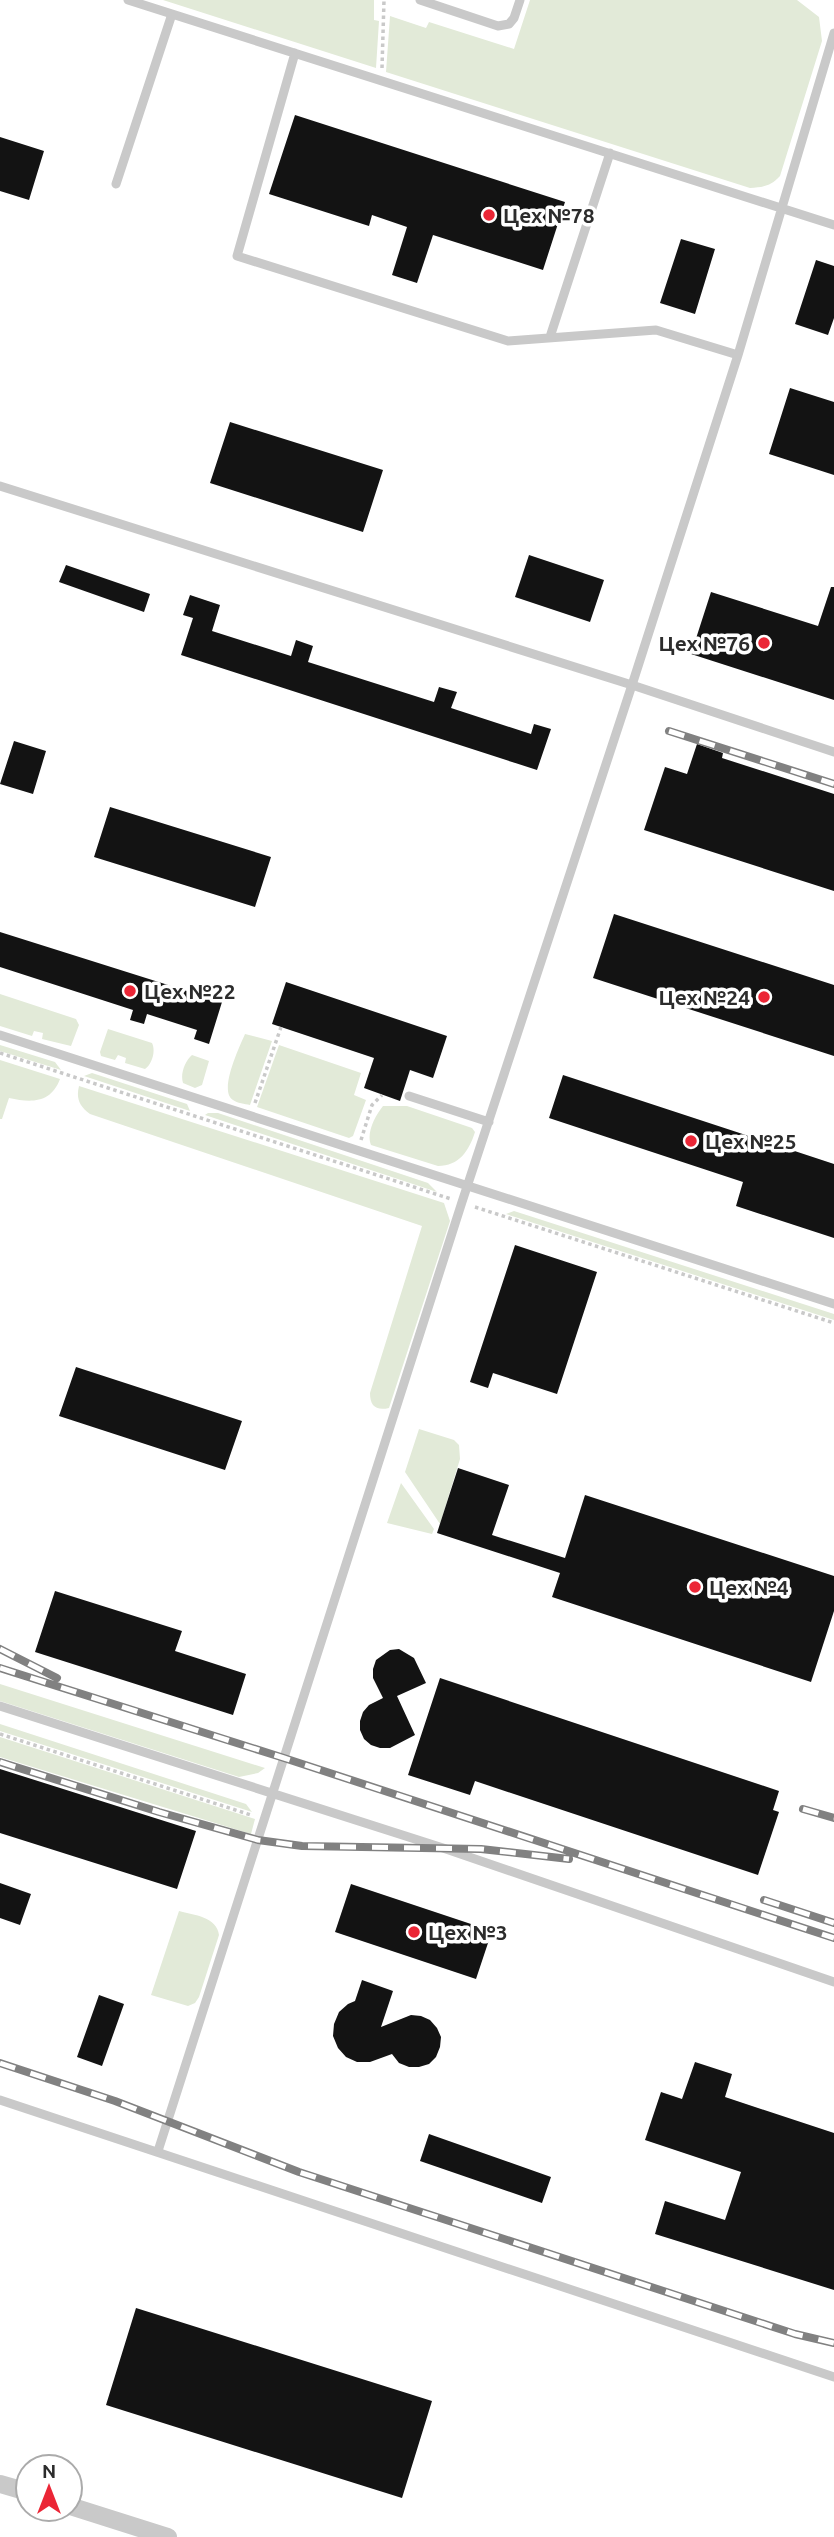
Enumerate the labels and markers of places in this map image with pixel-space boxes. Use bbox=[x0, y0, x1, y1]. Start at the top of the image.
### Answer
place label: Цех №78 bbox=[503, 203, 594, 227]
marker: Цех №78 bbox=[481, 207, 497, 223]
place label: Цех №76 bbox=[659, 631, 750, 655]
marker: Цех №76 bbox=[756, 635, 772, 651]
place label: Цех №22 bbox=[144, 979, 235, 1003]
marker: Цех №22 bbox=[122, 983, 138, 999]
place label: Цех №24 bbox=[659, 985, 750, 1009]
marker: Цех №24 bbox=[756, 989, 772, 1005]
place label: Цех №25 bbox=[705, 1129, 796, 1153]
marker: Цех №25 bbox=[683, 1133, 699, 1149]
place label: Цех №4 bbox=[709, 1575, 789, 1599]
marker: Цех №4 bbox=[687, 1579, 703, 1595]
place label: Цех №3 bbox=[428, 1920, 508, 1944]
marker: Цех №3 bbox=[406, 1924, 422, 1940]

